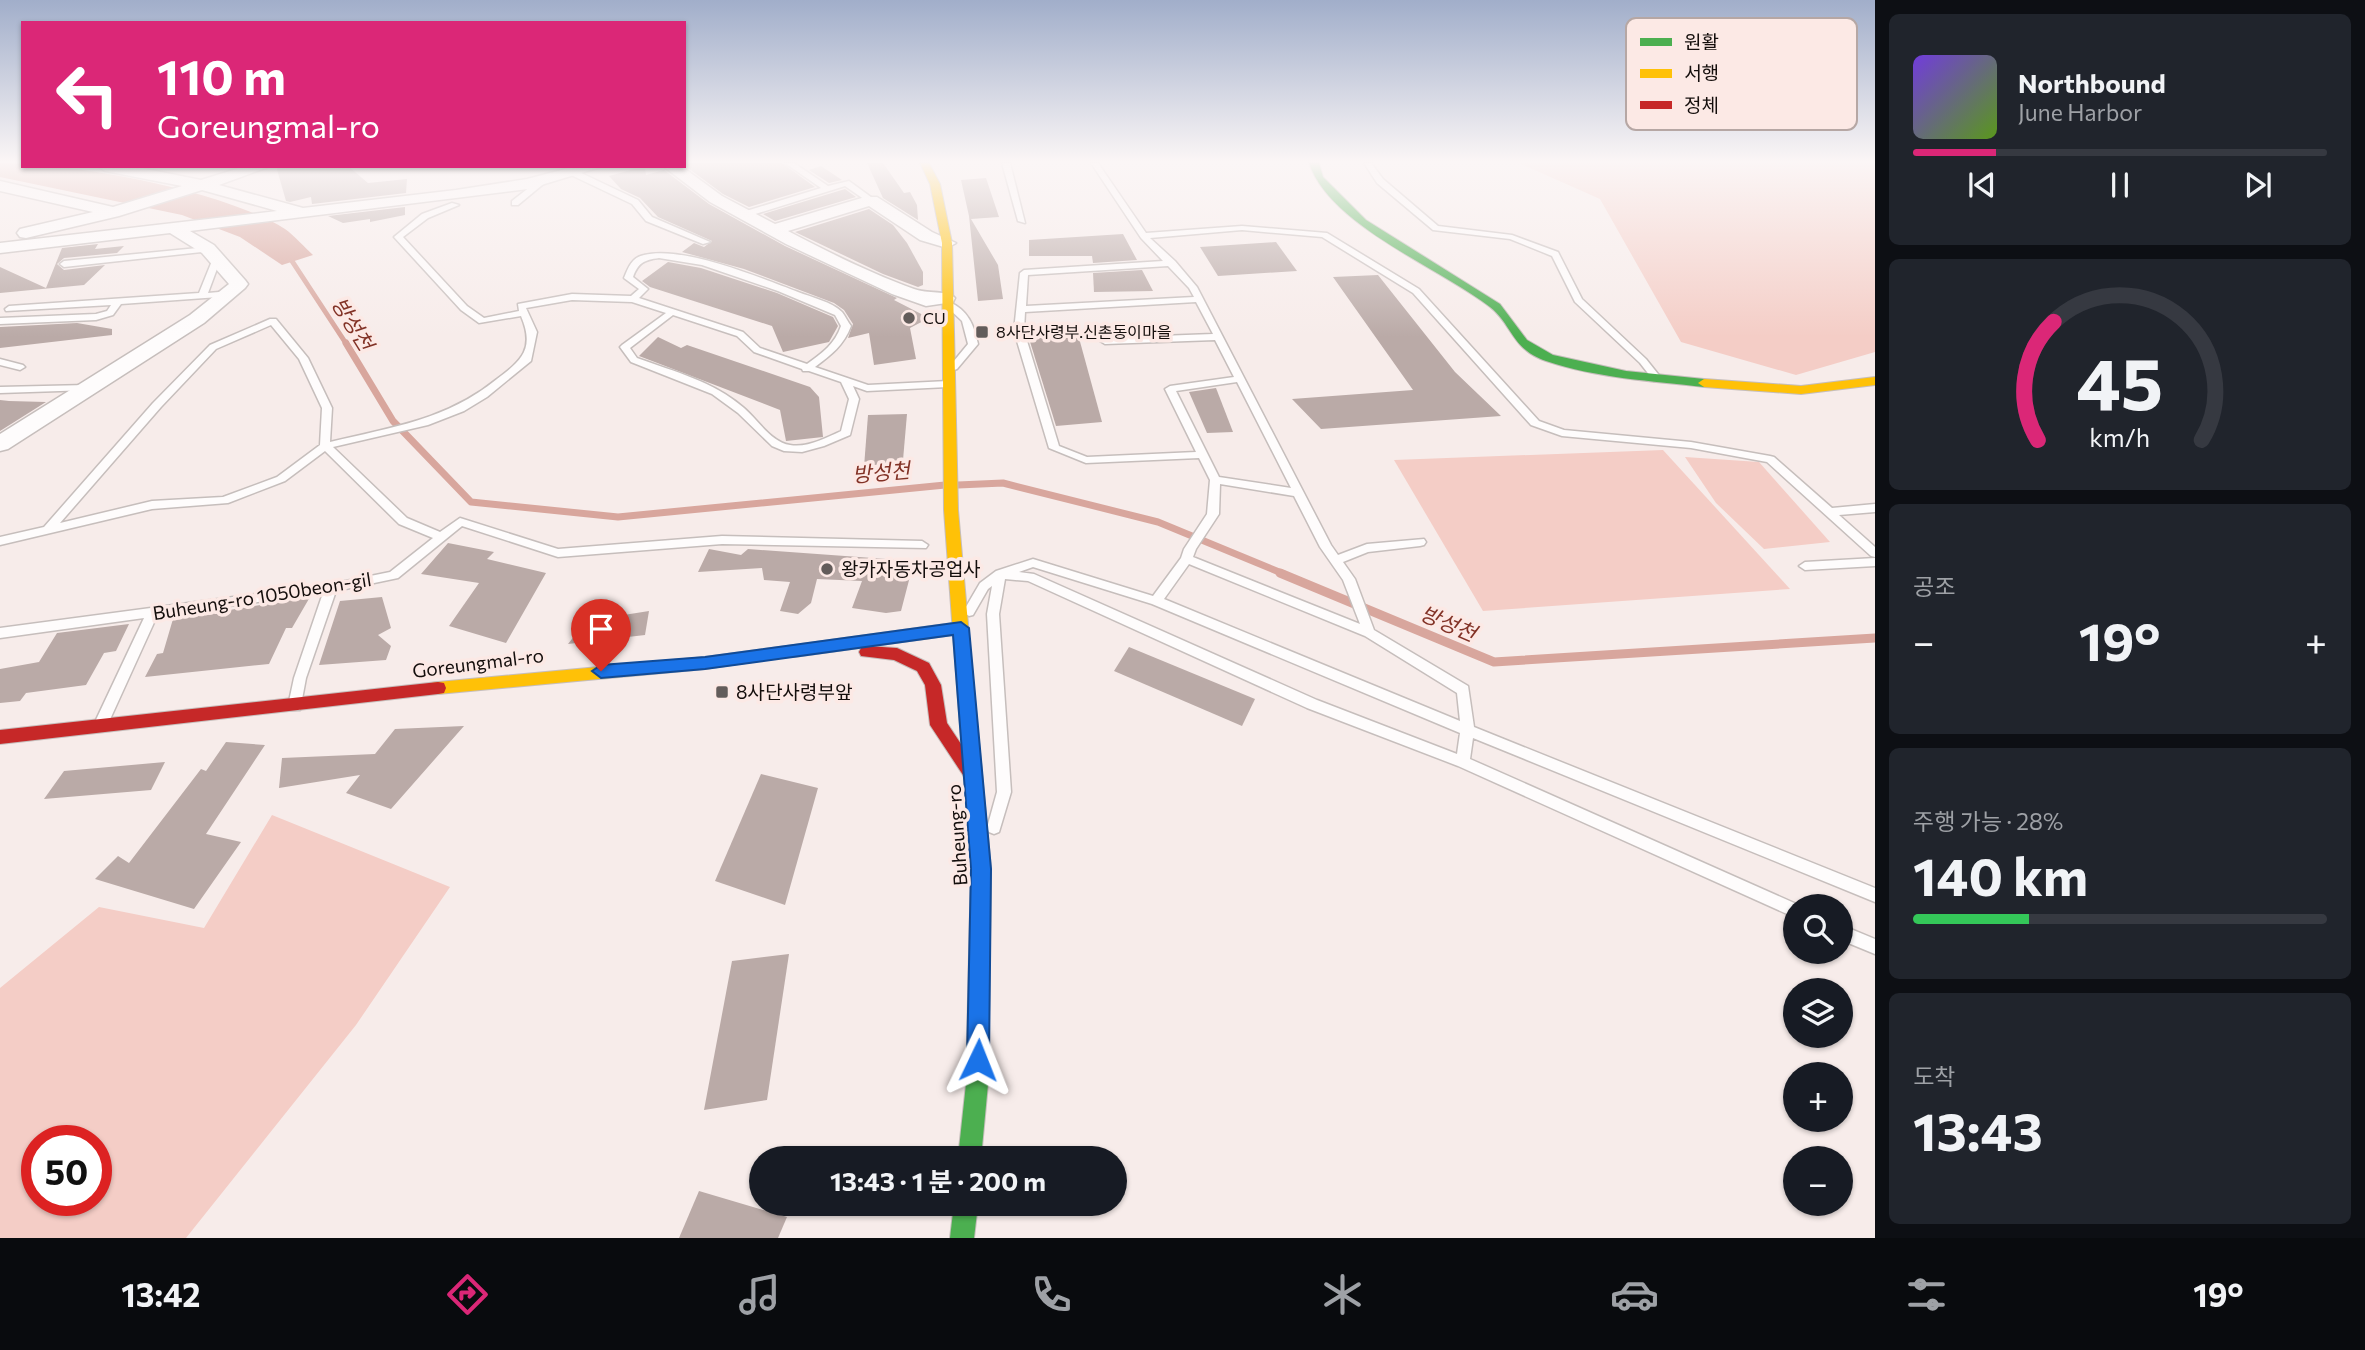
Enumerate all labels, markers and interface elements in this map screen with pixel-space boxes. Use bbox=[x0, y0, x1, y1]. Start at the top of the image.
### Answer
legend bbox=[1626, 18, 1857, 130]
text: 원활 bbox=[1684, 30, 1719, 53]
text: 110 m bbox=[157, 45, 286, 105]
icon: left bbox=[42, 49, 133, 140]
text: 서행 bbox=[1684, 61, 1719, 84]
text: Northbound bbox=[2018, 67, 2166, 98]
text: 정체 bbox=[1684, 93, 1719, 116]
text: June Harbor bbox=[2018, 98, 2142, 126]
text: Goreungmal-ro bbox=[157, 105, 380, 145]
icon: previous bbox=[1963, 166, 2001, 204]
icon: pause bbox=[2101, 166, 2139, 204]
icon: next bbox=[2239, 166, 2277, 204]
water label: 방성천 bbox=[327, 292, 381, 357]
place label: CU bbox=[923, 308, 946, 327]
marker: CU bbox=[901, 310, 917, 326]
place label: 8사단사령부.신촌동이마을 bbox=[996, 322, 1171, 341]
marker: 8사단사령부.신촌동이마을 bbox=[974, 324, 990, 340]
text: 45 bbox=[2076, 337, 2164, 426]
text: km/h bbox=[2090, 422, 2150, 452]
water label: 방성천 bbox=[851, 456, 913, 486]
place label: 왕카자동차공업사 bbox=[841, 557, 981, 580]
marker: 왕카자동차공업사 bbox=[819, 561, 835, 577]
street label: Buheung-ro 1050beon-gil bbox=[151, 567, 373, 624]
text: 공조 bbox=[1913, 572, 1955, 600]
pin bbox=[571, 599, 631, 671]
water label: 방성천 bbox=[1417, 600, 1483, 646]
text: 19° bbox=[2079, 608, 2160, 672]
icon: arrive bbox=[582, 610, 620, 648]
text: − bbox=[1913, 617, 1935, 664]
text: + bbox=[2305, 617, 2327, 664]
street label: Goreungmal-ro bbox=[411, 643, 545, 682]
place label: 8사단사령부앞 bbox=[736, 680, 853, 703]
marker: 8사단사령부앞 bbox=[714, 684, 730, 700]
street label: Buheung-ro bbox=[941, 783, 972, 887]
text: 주행 가능 · 28% bbox=[1913, 807, 2063, 835]
text: 140 km bbox=[1913, 843, 2088, 907]
map controls bbox=[1783, 894, 1853, 1216]
button: search bbox=[1783, 894, 1853, 964]
button: layers bbox=[1783, 978, 1853, 1048]
position arrow bbox=[941, 1023, 1015, 1097]
button: + bbox=[1783, 1062, 1853, 1132]
text: 도착 bbox=[1913, 1062, 1955, 1090]
text: 13:43 bbox=[1913, 1098, 2043, 1162]
speed limit sign: 50 bbox=[21, 1125, 112, 1216]
button: − bbox=[1783, 1146, 1853, 1216]
text: 13:43 · 1 분 · 200 m bbox=[830, 1165, 1046, 1196]
icon: directions bbox=[443, 1270, 492, 1319]
icon: music bbox=[735, 1270, 784, 1319]
icon: phone bbox=[1027, 1270, 1076, 1319]
icon: climate bbox=[1318, 1270, 1367, 1319]
icon: car bbox=[1610, 1270, 1659, 1319]
icon: filters bbox=[1902, 1270, 1951, 1319]
text: 13:42 bbox=[121, 1274, 201, 1314]
text: 19° bbox=[2193, 1274, 2244, 1314]

